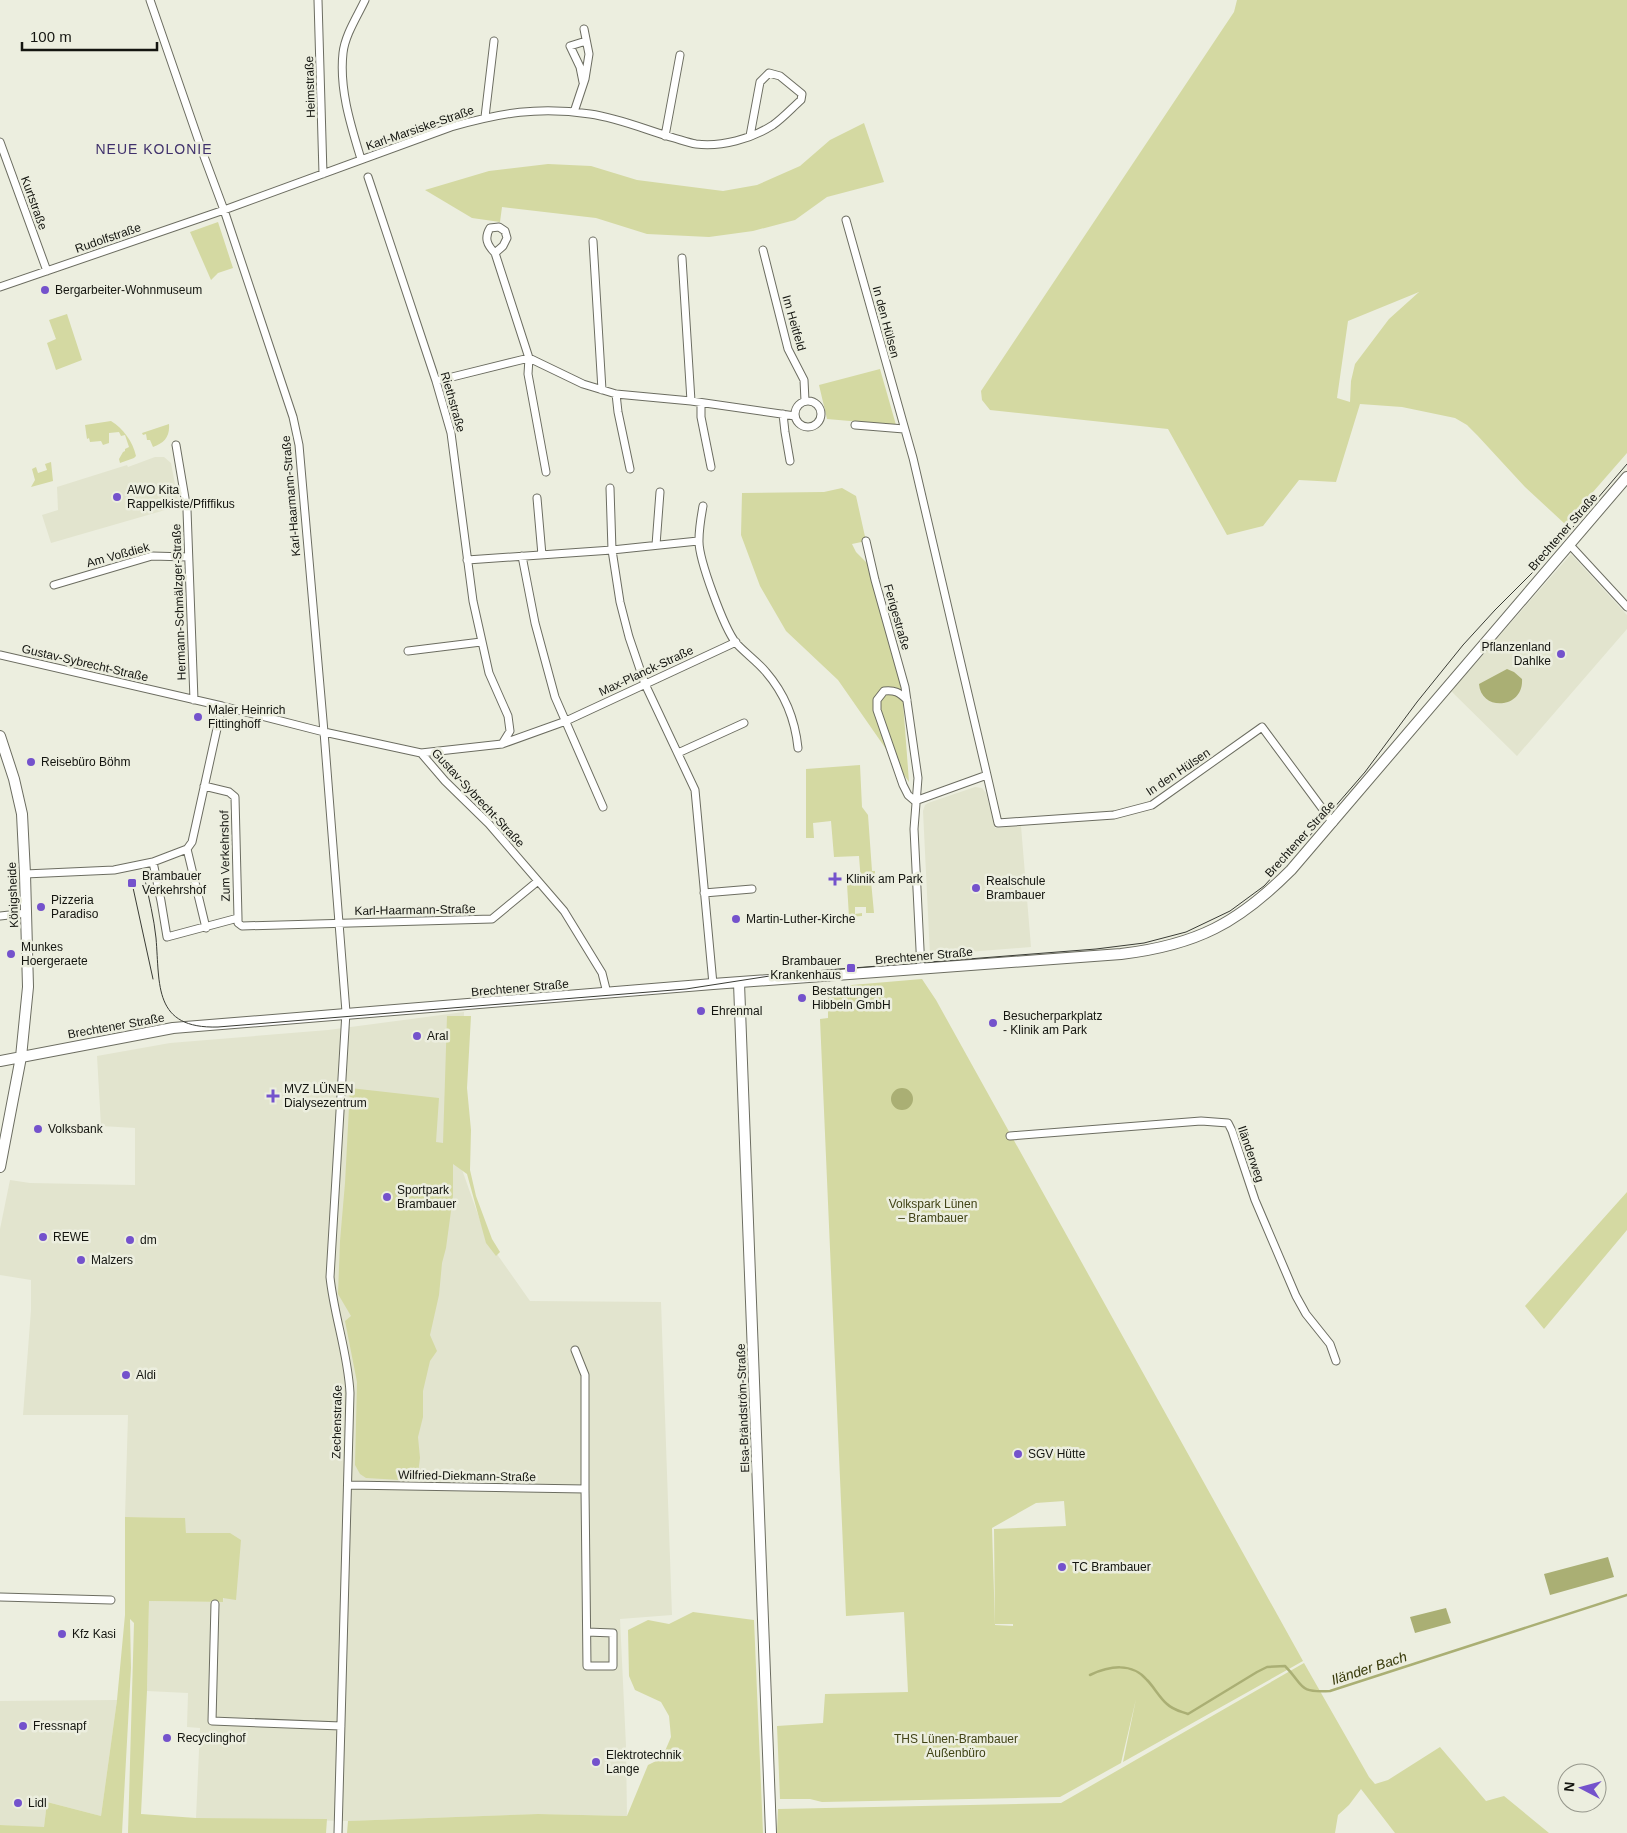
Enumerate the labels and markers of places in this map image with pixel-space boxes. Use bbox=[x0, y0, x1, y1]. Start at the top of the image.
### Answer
place label: Bergarbeiter-Wohnmuseum bbox=[55, 283, 202, 297]
marker: Bergarbeiter-Wohnmuseum bbox=[39, 284, 51, 296]
place label: AWO Kita Rappelkiste/Pfiffikus bbox=[127, 483, 235, 511]
marker: AWO Kita Rappelkiste/Pfiffikus bbox=[111, 491, 123, 503]
place label: Pflanzenland Dahlke bbox=[1482, 640, 1551, 668]
marker: Pflanzenland Dahlke bbox=[1555, 648, 1567, 660]
place label: Maler Heinrich Fittinghoff bbox=[208, 703, 285, 731]
marker: Maler Heinrich Fittinghoff bbox=[192, 711, 204, 723]
place label: Reisebüro Böhm bbox=[41, 755, 130, 769]
marker: Reisebüro Böhm bbox=[25, 756, 37, 768]
place label: Brambauer Verkehrshof bbox=[142, 869, 207, 897]
marker: Klinik am Park bbox=[828, 872, 842, 886]
place label: Klinik am Park bbox=[846, 872, 924, 886]
place label: Realschule Brambauer bbox=[986, 874, 1046, 902]
marker: Brambauer Verkehrshof bbox=[126, 877, 138, 889]
marker: Realschule Brambauer bbox=[970, 882, 982, 894]
place label: Pizzeria Paradiso bbox=[51, 893, 99, 921]
marker: Pizzeria Paradiso bbox=[35, 901, 47, 913]
place label: Martin-Luther-Kirche bbox=[746, 912, 856, 926]
marker: Martin-Luther-Kirche bbox=[730, 913, 742, 925]
place label: Munkes Hoergeraete bbox=[21, 940, 88, 968]
marker: Munkes Hoergeraete bbox=[5, 948, 17, 960]
place label: Brambauer Krankenhaus bbox=[770, 954, 841, 982]
marker: Brambauer Krankenhaus bbox=[845, 962, 857, 974]
place label: Bestattungen Hibbeln GmbH bbox=[812, 984, 891, 1012]
marker: Bestattungen Hibbeln GmbH bbox=[796, 992, 808, 1004]
place label: Ehrenmal bbox=[711, 1004, 762, 1018]
marker: Ehrenmal bbox=[695, 1005, 707, 1017]
place label: Besucherparkplatz - Klinik am Park bbox=[1003, 1009, 1102, 1037]
marker: Besucherparkplatz - Klinik am Park bbox=[987, 1017, 999, 1029]
place label: Aral bbox=[427, 1029, 448, 1043]
marker: Aral bbox=[411, 1030, 423, 1042]
place label: MVZ LÜNEN Dialysezentrum bbox=[284, 1082, 367, 1110]
marker: MVZ LÜNEN Dialysezentrum bbox=[266, 1089, 280, 1103]
place label: Volksbank bbox=[48, 1122, 104, 1136]
marker: Volksbank bbox=[32, 1123, 44, 1135]
place label: Sportpark Brambauer bbox=[397, 1183, 456, 1211]
marker: Sportpark Brambauer bbox=[381, 1191, 393, 1203]
place label: REWE bbox=[53, 1230, 89, 1244]
marker: REWE bbox=[37, 1231, 49, 1243]
place label: dm bbox=[140, 1233, 157, 1247]
marker: dm bbox=[124, 1234, 136, 1246]
place label: Malzers bbox=[91, 1253, 133, 1267]
marker: Malzers bbox=[75, 1254, 87, 1266]
place label: Aldi bbox=[136, 1368, 156, 1382]
marker: Aldi bbox=[120, 1369, 132, 1381]
place label: SGV Hütte bbox=[1028, 1447, 1086, 1461]
marker: SGV Hütte bbox=[1012, 1448, 1024, 1460]
place label: TC Brambauer bbox=[1072, 1560, 1151, 1574]
marker: TC Brambauer bbox=[1056, 1561, 1068, 1573]
place label: Kfz Kasi bbox=[72, 1627, 116, 1641]
marker: Kfz Kasi bbox=[56, 1628, 68, 1640]
place label: Fressnapf bbox=[33, 1719, 87, 1733]
marker: Fressnapf bbox=[17, 1720, 29, 1732]
place label: Recyclinghof bbox=[177, 1731, 246, 1745]
marker: Recyclinghof bbox=[161, 1732, 173, 1744]
place label: Elektrotechnik Lange bbox=[606, 1748, 682, 1776]
marker: Elektrotechnik Lange bbox=[590, 1756, 602, 1768]
place label: Lidl bbox=[28, 1796, 47, 1810]
marker: Lidl bbox=[12, 1797, 24, 1809]

